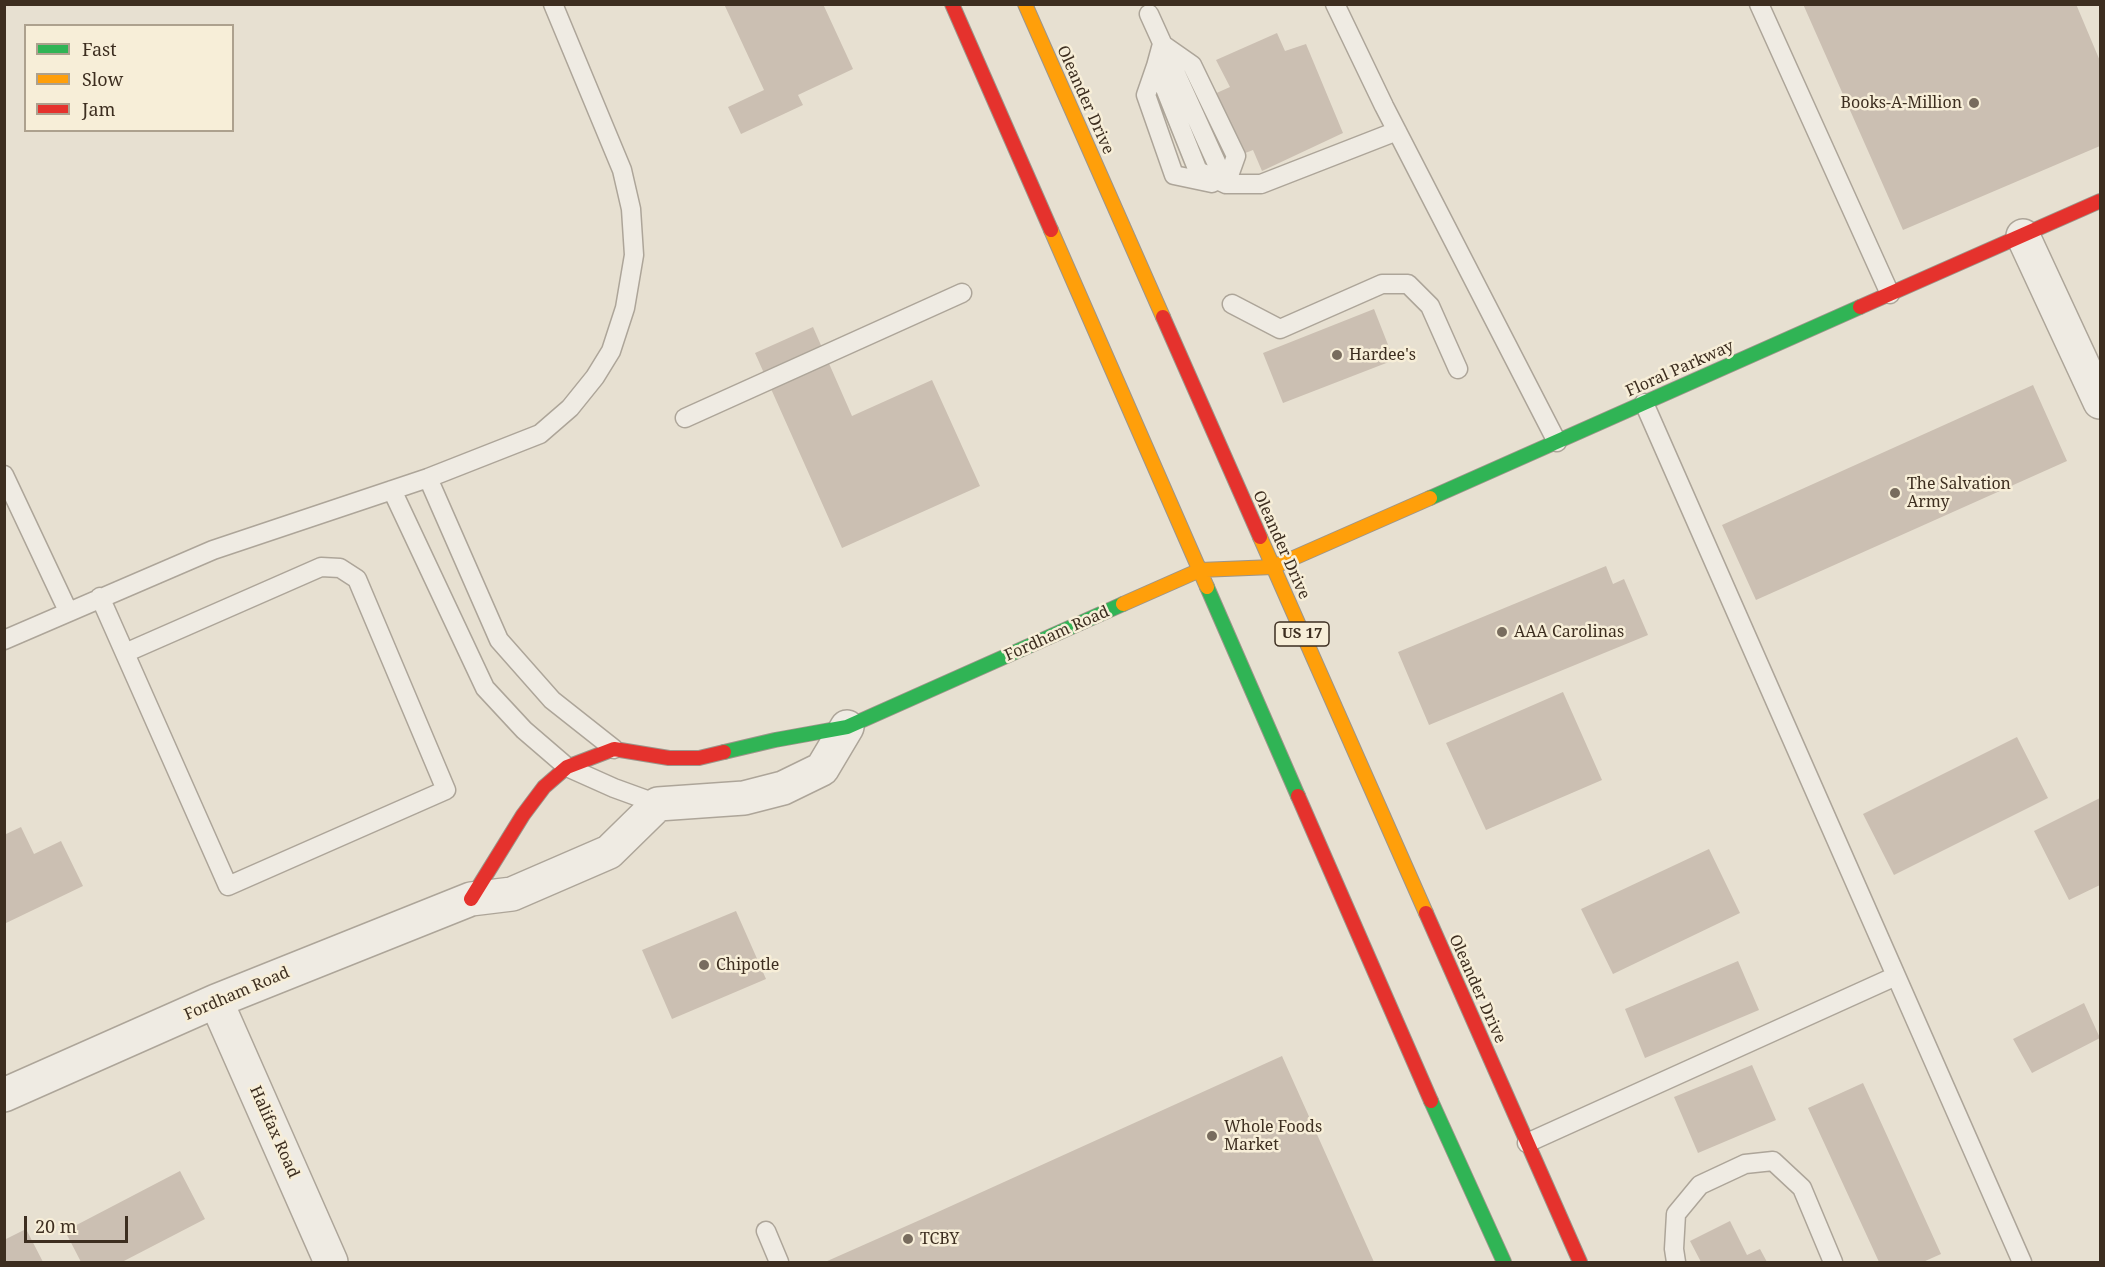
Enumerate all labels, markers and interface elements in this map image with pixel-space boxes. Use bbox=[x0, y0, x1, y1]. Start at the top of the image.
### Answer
legend bbox=[24, 24, 234, 132]
text: Fast bbox=[82, 37, 117, 61]
street label: Oleander Drive bbox=[1052, 43, 1118, 157]
text: Slow bbox=[82, 67, 123, 91]
place label: Books-A-Million bbox=[1841, 93, 1962, 113]
marker: Books-A-Million bbox=[1967, 96, 1981, 110]
text: Jam bbox=[82, 97, 116, 121]
street label: Floral Parkway bbox=[1623, 337, 1737, 401]
place label: Hardee's bbox=[1349, 345, 1416, 365]
marker: Hardee's bbox=[1330, 348, 1344, 362]
place label: The Salvation Army bbox=[1907, 474, 2011, 512]
marker: The Salvation Army bbox=[1888, 486, 1902, 500]
street label: Oleander Drive bbox=[1248, 488, 1314, 602]
street label: Fordham Road bbox=[1002, 602, 1112, 666]
road number: US 17 bbox=[1275, 622, 1329, 646]
place label: AAA Carolinas bbox=[1514, 622, 1624, 642]
marker: AAA Carolinas bbox=[1495, 625, 1509, 639]
street label: Oleander Drive bbox=[1444, 932, 1510, 1046]
place label: Chipotle bbox=[716, 955, 779, 975]
marker: Chipotle bbox=[697, 958, 711, 972]
street label: Fordham Road bbox=[182, 963, 292, 1025]
street label: Halifax Road bbox=[245, 1083, 303, 1181]
place label: Whole Foods Market bbox=[1224, 1117, 1322, 1155]
marker: Whole Foods Market bbox=[1205, 1129, 1219, 1143]
scale bar bbox=[27, 1204, 130, 1242]
text: 20 m bbox=[35, 1214, 77, 1238]
place label: TCBY bbox=[920, 1229, 959, 1249]
marker: TCBY bbox=[901, 1232, 915, 1246]

